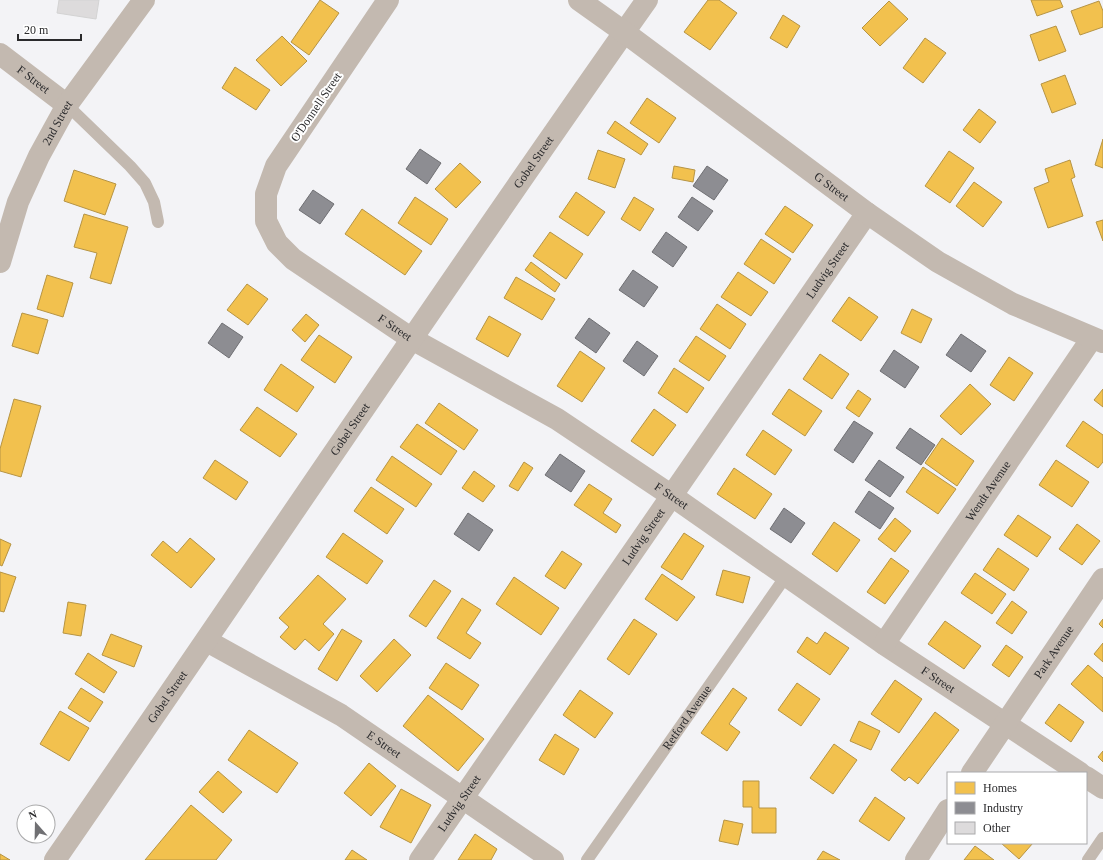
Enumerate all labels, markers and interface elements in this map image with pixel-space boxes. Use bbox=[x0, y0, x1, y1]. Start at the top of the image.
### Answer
scale bar bbox=[18, 16, 81, 42]
text: 20 m bbox=[24, 23, 49, 37]
street label: F Street bbox=[14, 62, 53, 97]
street label: O'Donnell Street bbox=[288, 69, 345, 144]
street label: 2nd Street bbox=[39, 97, 75, 148]
street label: Gobel Street bbox=[510, 133, 557, 191]
street label: G Street bbox=[811, 169, 852, 204]
street label: Ludvig Street bbox=[803, 239, 852, 301]
street label: F Street bbox=[375, 311, 415, 344]
street label: Gobel Street bbox=[327, 400, 373, 458]
street label: Wendt Avenue bbox=[963, 458, 1013, 524]
street label: F Street bbox=[652, 479, 692, 513]
street label: Ludvig Street bbox=[619, 505, 668, 568]
street label: Park Avenue bbox=[1031, 623, 1077, 681]
street label: F Street bbox=[919, 663, 958, 696]
street label: Gobel Street bbox=[144, 667, 190, 726]
street label: Retford Avenue bbox=[659, 683, 714, 752]
street label: E Street bbox=[364, 728, 404, 761]
street label: Ludvig Street bbox=[435, 772, 484, 834]
legend bbox=[947, 772, 1087, 844]
text: Homes bbox=[983, 781, 1017, 795]
text: Industry bbox=[983, 801, 1023, 815]
north arrow bbox=[16, 804, 56, 844]
text: N bbox=[27, 808, 38, 822]
text: Other bbox=[983, 821, 1010, 835]

